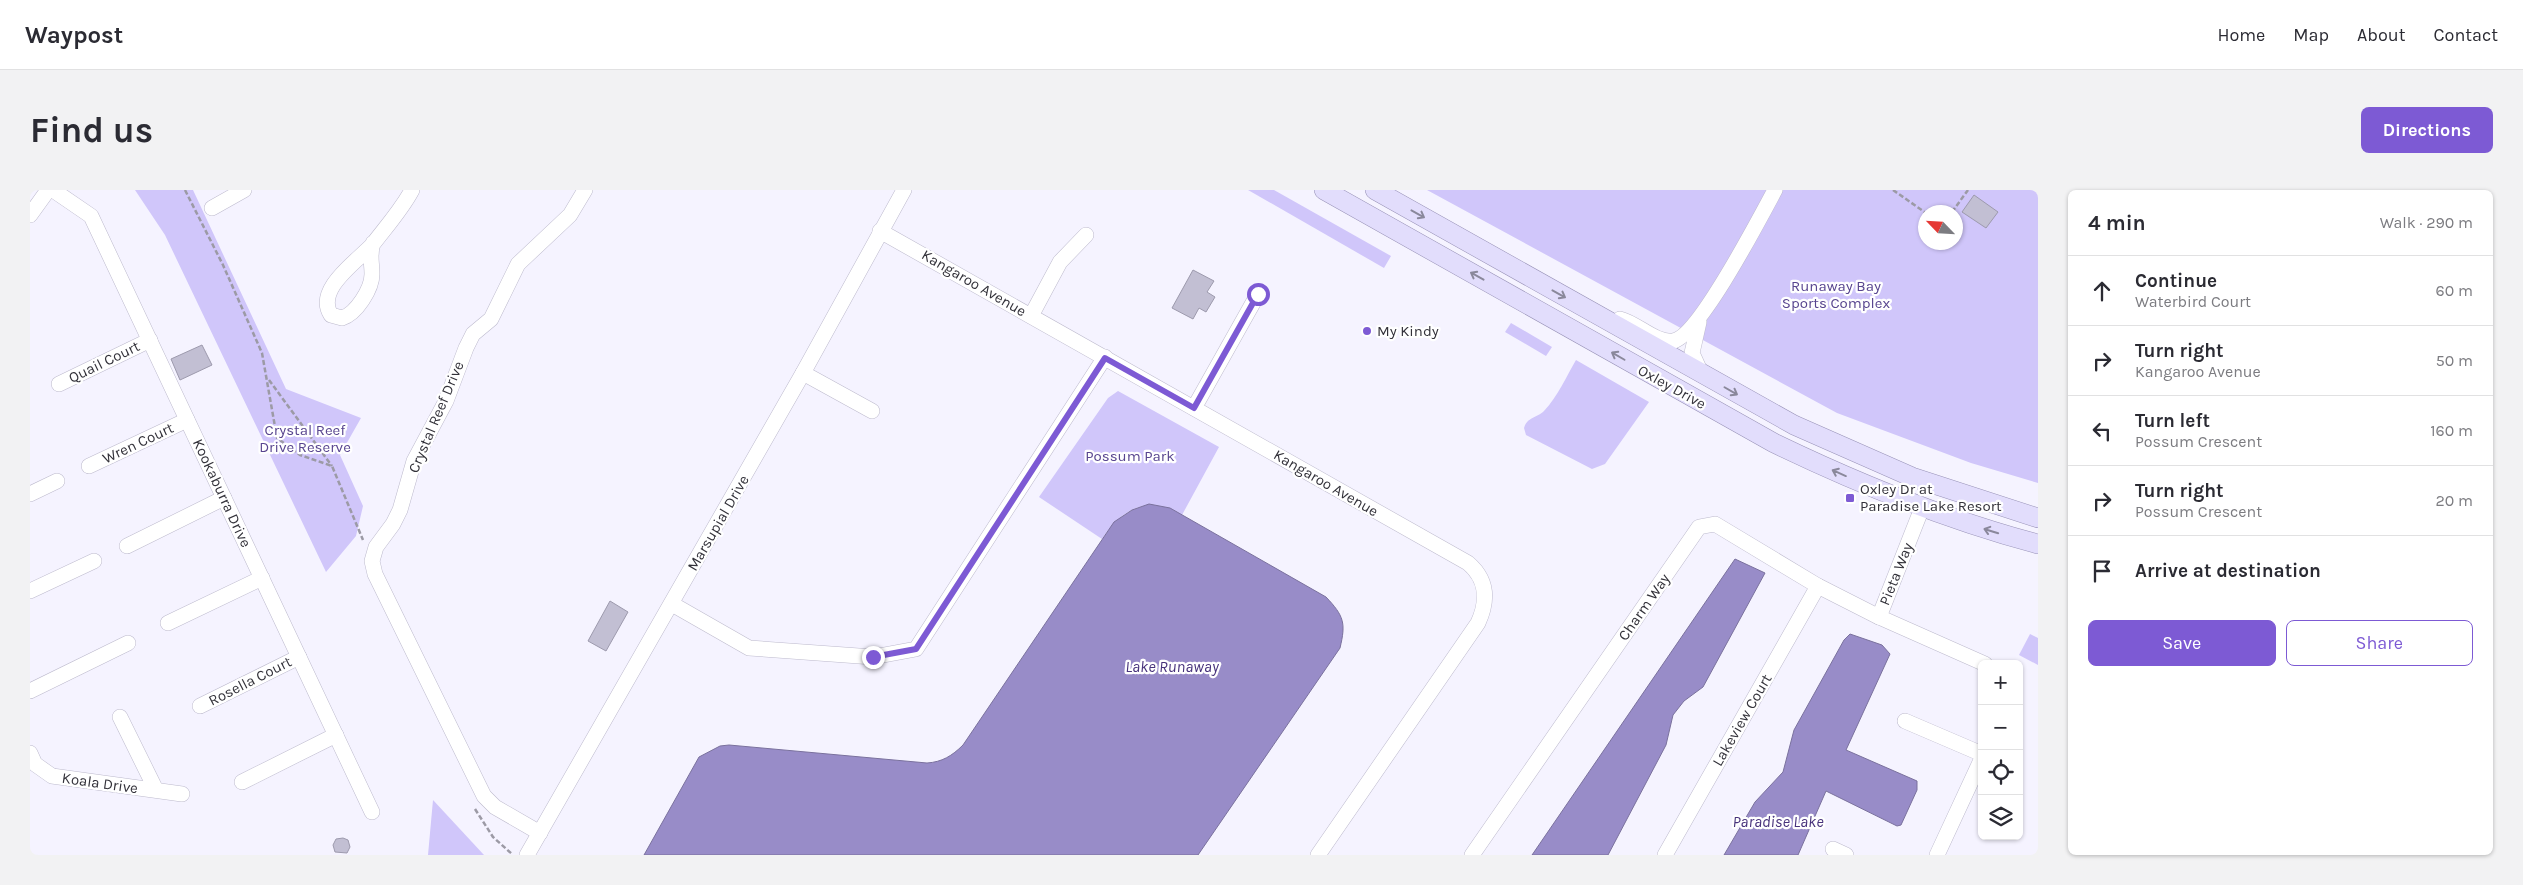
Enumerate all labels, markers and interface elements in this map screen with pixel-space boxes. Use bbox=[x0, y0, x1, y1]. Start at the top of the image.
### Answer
text: Waypost bbox=[25, 21, 123, 49]
text: Home bbox=[2217, 24, 2265, 46]
text: Map bbox=[2293, 24, 2329, 46]
text: About bbox=[2357, 24, 2406, 46]
text: Contact bbox=[2434, 24, 2498, 46]
button: Directions bbox=[2361, 107, 2493, 153]
text: Find us bbox=[30, 110, 153, 151]
north arrow bbox=[1918, 205, 1963, 250]
one-way arrow bbox=[1410, 209, 1425, 219]
text: 4 min bbox=[2088, 211, 2146, 235]
text: Walk · 290 m bbox=[2380, 213, 2473, 232]
street label: Kangaroo Avenue bbox=[918, 246, 1030, 320]
text: Continue bbox=[2135, 270, 2217, 292]
one-way arrow bbox=[1470, 271, 1485, 281]
park label: Runaway Bay Sports Complex bbox=[1782, 277, 1890, 312]
icon: ahead bbox=[2088, 277, 2116, 305]
text: 60 m bbox=[2436, 281, 2473, 300]
route start bbox=[1247, 283, 1270, 306]
one-way arrow bbox=[1552, 289, 1566, 299]
text: Waterbird Court bbox=[2135, 292, 2251, 311]
place label: My Kindy bbox=[1377, 322, 1439, 340]
marker: My Kindy bbox=[1361, 325, 1373, 337]
street label: Quail Court bbox=[66, 337, 143, 387]
text: Turn right bbox=[2135, 340, 2224, 362]
icon: right bbox=[2088, 347, 2116, 375]
one-way arrow bbox=[1612, 351, 1626, 361]
text: 50 m bbox=[2436, 351, 2473, 370]
street label: Crystal Reef Drive bbox=[404, 358, 468, 476]
street label: Oxley Drive bbox=[1635, 361, 1709, 413]
text: Kangaroo Avenue bbox=[2135, 362, 2261, 381]
one-way arrow bbox=[1724, 386, 1739, 396]
text: Turn left bbox=[2135, 410, 2210, 432]
icon: left bbox=[2088, 417, 2116, 445]
street label: Wren Court bbox=[100, 419, 177, 467]
park label: Crystal Reef Drive Reserve bbox=[259, 421, 351, 456]
text: 160 m bbox=[2430, 421, 2473, 440]
text: Possum Crescent bbox=[2135, 432, 2262, 451]
street label: Kookaburra Drive bbox=[189, 436, 255, 550]
street label: Kangaroo Avenue bbox=[1270, 446, 1382, 520]
park label: Possum Park bbox=[1085, 447, 1175, 465]
one-way arrow bbox=[1832, 468, 1847, 478]
street label: Marsupial Drive bbox=[683, 472, 753, 574]
place label: Oxley Dr at Paradise Lake Resort bbox=[1860, 480, 2002, 515]
text: Turn right bbox=[2135, 480, 2224, 502]
icon: right bbox=[2088, 487, 2116, 515]
text: 20 m bbox=[2435, 491, 2473, 510]
marker: Oxley Dr at Paradise Lake Resort bbox=[1844, 492, 1856, 504]
text: Possum Crescent bbox=[2135, 502, 2262, 521]
one-way arrow bbox=[1983, 525, 1999, 535]
street label: Pieta Way bbox=[1875, 540, 1917, 608]
icon: arrive bbox=[2088, 557, 2116, 585]
text: Arrive at destination bbox=[2135, 560, 2321, 582]
street label: Charm Way bbox=[1614, 570, 1674, 644]
button: Save bbox=[2088, 620, 2276, 666]
button: Share bbox=[2286, 620, 2473, 666]
route end bbox=[862, 646, 885, 669]
street label: Rosella Court bbox=[205, 652, 295, 710]
water label: Lake Runaway bbox=[1125, 657, 1220, 676]
map controls bbox=[1978, 660, 2023, 840]
button: + bbox=[1978, 660, 2023, 705]
street label: Lakeview Court bbox=[1708, 671, 1776, 769]
button: − bbox=[1978, 705, 2023, 750]
button: locate bbox=[1978, 750, 2023, 795]
street label: Koala Drive bbox=[61, 769, 139, 797]
button: layers bbox=[1978, 795, 2023, 840]
water label: Paradise Lake bbox=[1732, 812, 1824, 831]

